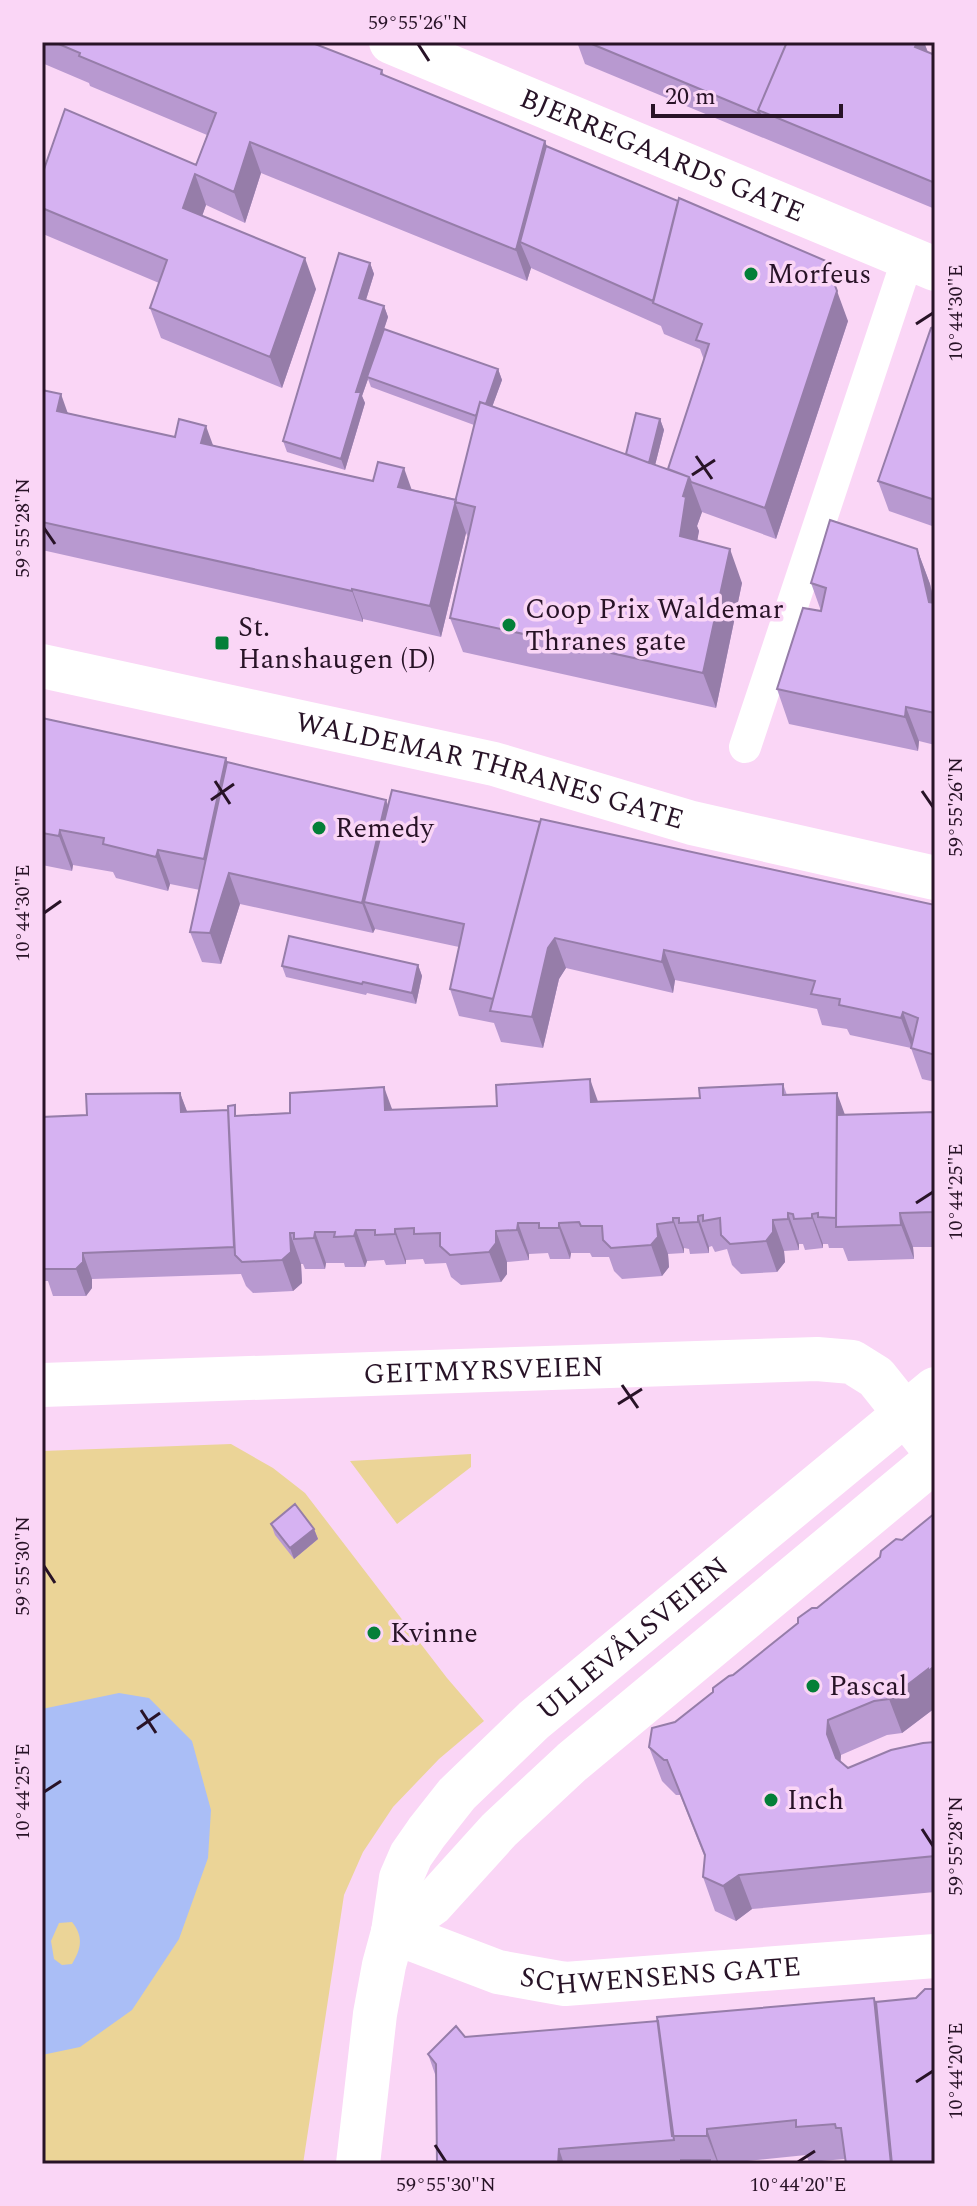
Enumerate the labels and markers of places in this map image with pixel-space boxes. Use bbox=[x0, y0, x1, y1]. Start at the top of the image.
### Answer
place label: Morfeus bbox=[767, 253, 871, 296]
marker: Morfeus bbox=[742, 265, 760, 283]
place label: Coop Prix Waldemar Thranes gate bbox=[525, 588, 784, 663]
place label: St. Hanshaugen (D) bbox=[238, 606, 436, 681]
marker: Coop Prix Waldemar Thranes gate bbox=[500, 616, 518, 634]
marker: St. Hanshaugen (D) bbox=[213, 634, 231, 652]
place label: Remedy bbox=[335, 807, 435, 850]
marker: Remedy bbox=[310, 819, 328, 837]
place label: Kvinne bbox=[390, 1612, 478, 1655]
marker: Kvinne bbox=[365, 1624, 383, 1642]
place label: Pascal bbox=[829, 1665, 907, 1708]
marker: Pascal bbox=[804, 1677, 822, 1695]
place label: Inch bbox=[787, 1779, 844, 1822]
marker: Inch bbox=[762, 1791, 780, 1809]

